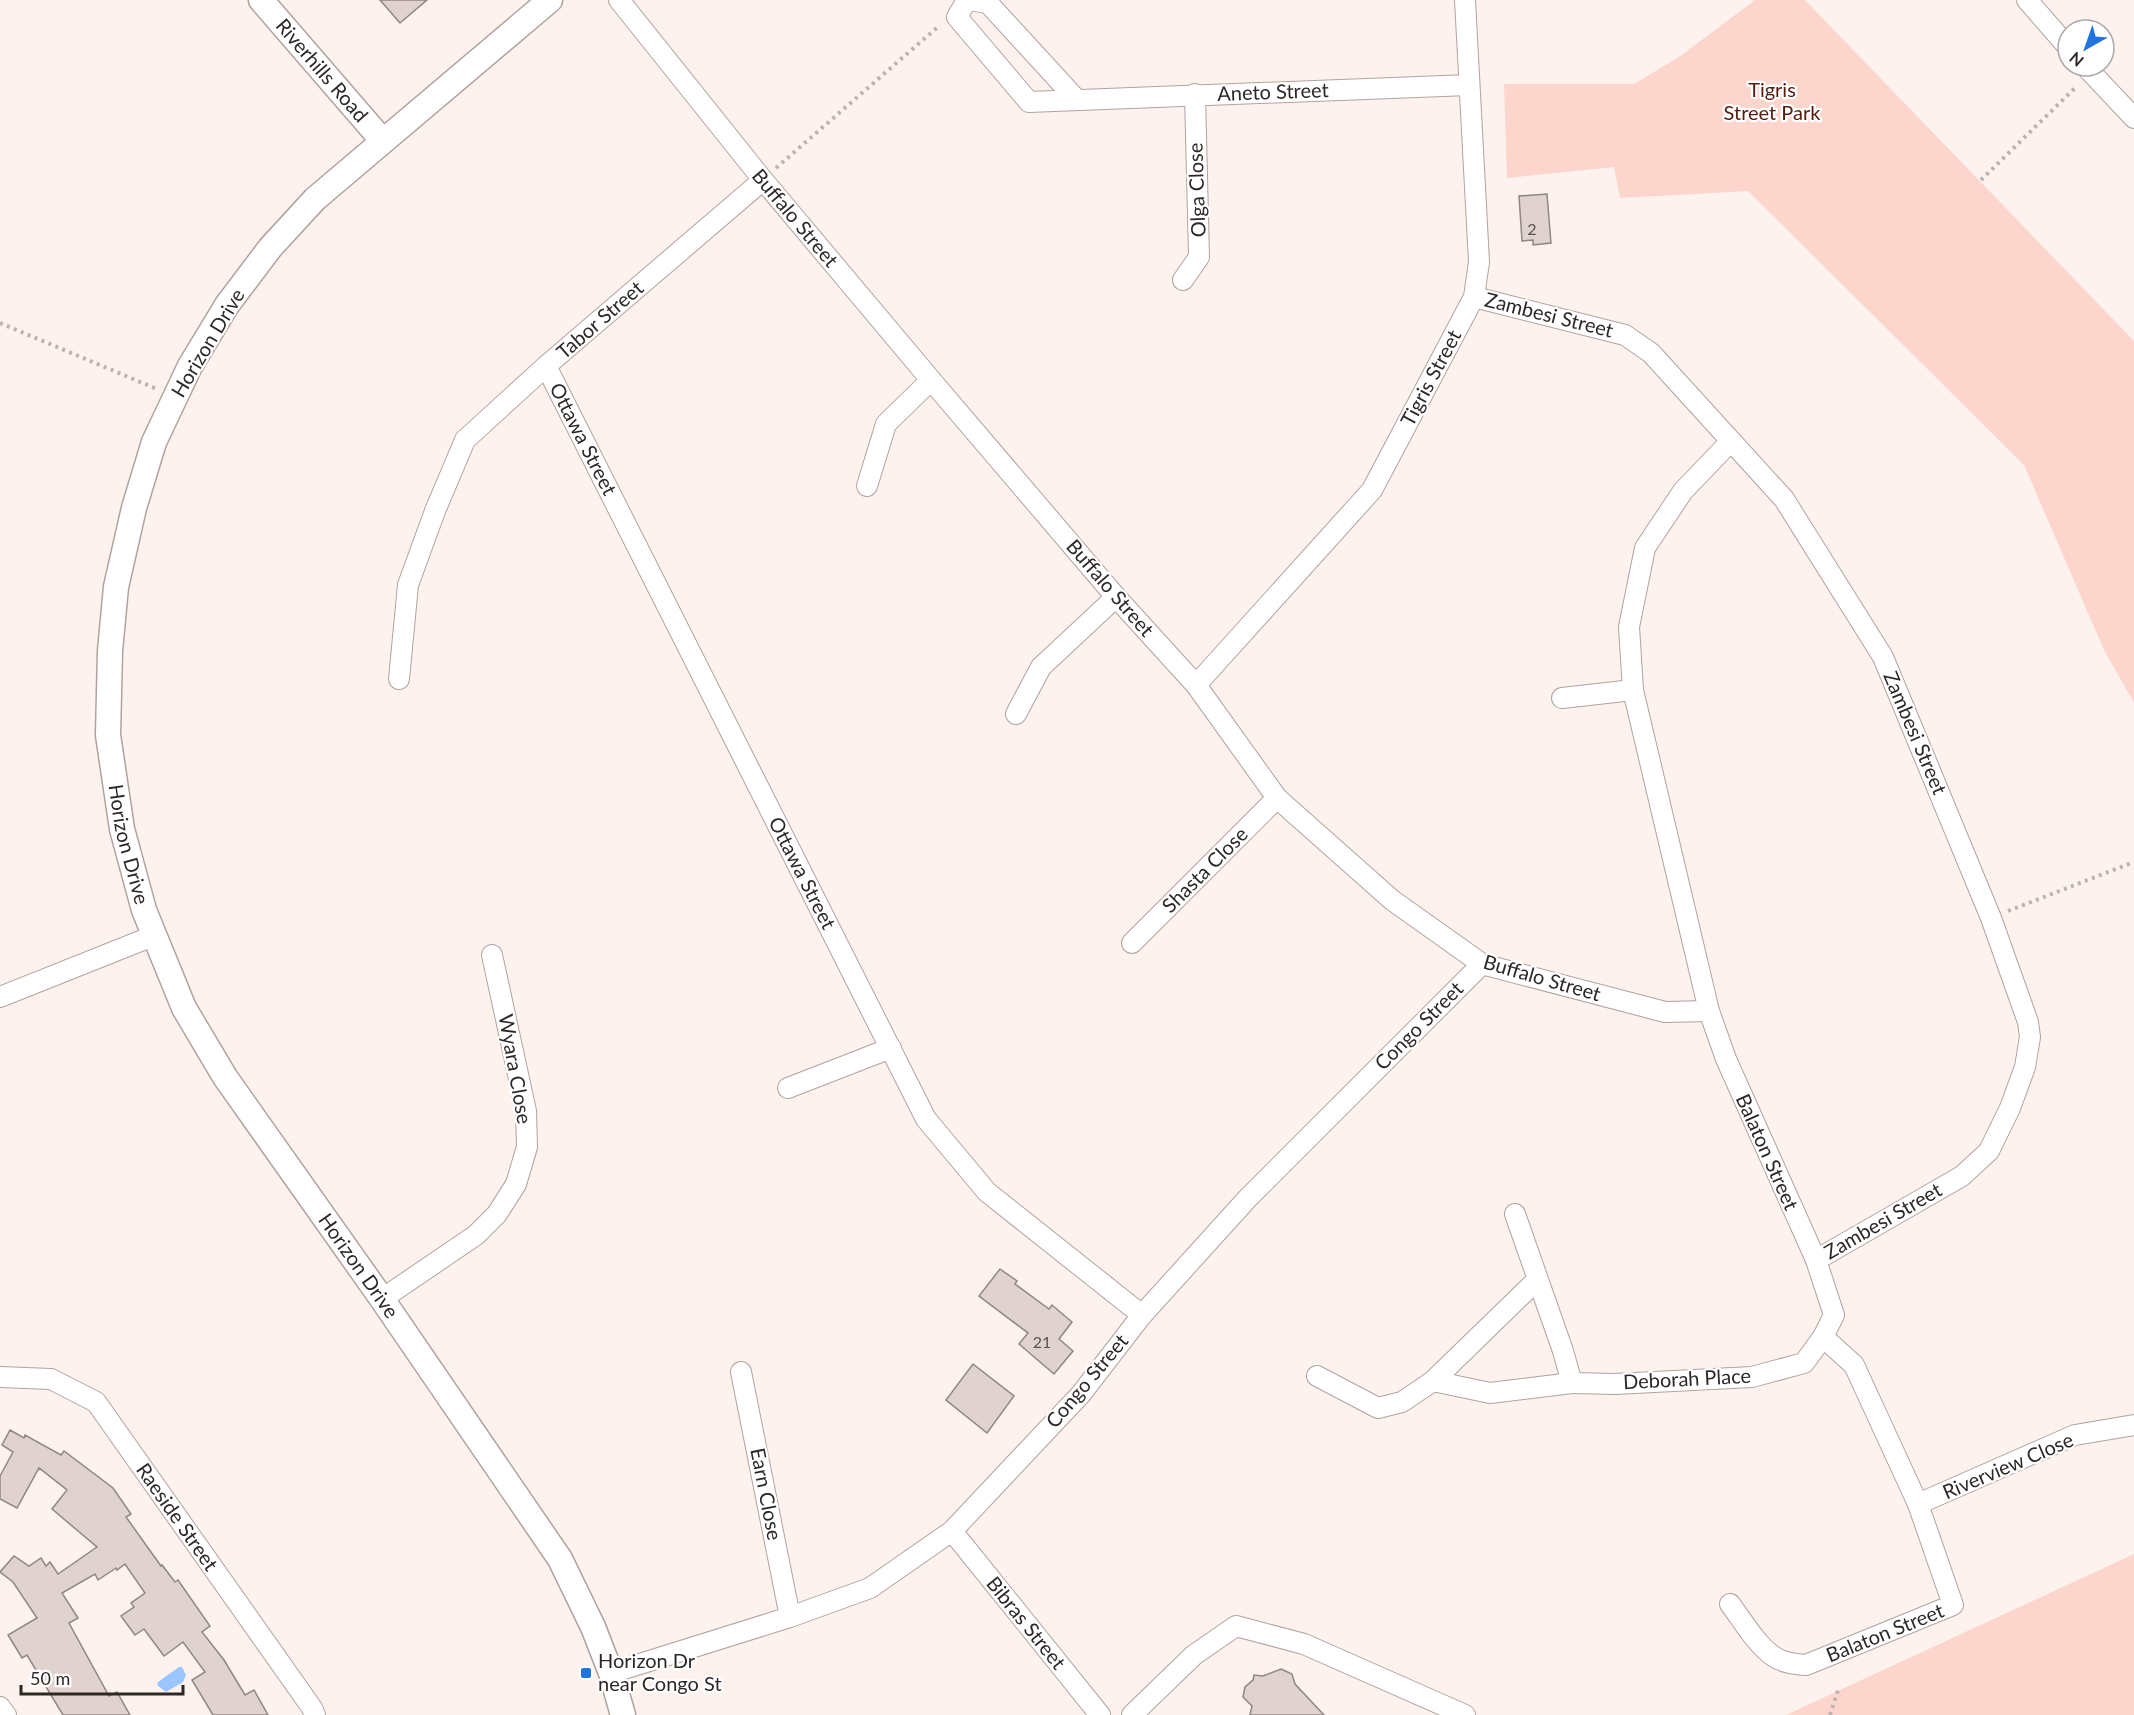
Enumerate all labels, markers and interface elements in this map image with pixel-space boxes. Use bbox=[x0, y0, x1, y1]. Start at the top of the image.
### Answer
street label: Riverhills Road bbox=[271, 13, 374, 126]
north arrow bbox=[2056, 18, 2116, 78]
text: N bbox=[2065, 49, 2087, 71]
street label: Aneto Street bbox=[1217, 77, 1329, 105]
park label: Tigris Street Park bbox=[1724, 77, 1821, 124]
street label: Olga Close bbox=[1182, 142, 1210, 238]
street label: Buffalo Street bbox=[748, 163, 844, 271]
house number: 2 bbox=[1527, 219, 1537, 238]
street label: Tabor Street bbox=[551, 275, 647, 363]
street label: Horizon Drive bbox=[165, 284, 249, 401]
street label: Zambesi Street bbox=[1483, 286, 1616, 342]
street label: Tigris Street bbox=[1395, 325, 1465, 430]
street label: Ottawa Street bbox=[545, 378, 622, 499]
street label: Buffalo Street bbox=[1062, 534, 1159, 641]
street label: Zambesi Street bbox=[1879, 667, 1953, 798]
street label: Horizon Drive bbox=[104, 783, 155, 907]
street label: Ottawa Street bbox=[764, 812, 841, 933]
street label: Shasta Close bbox=[1156, 821, 1252, 917]
street label: Buffalo Street bbox=[1481, 949, 1604, 1005]
street label: Congo Street bbox=[1369, 976, 1467, 1074]
street label: Wyara Close bbox=[495, 1012, 537, 1126]
street label: Balaton Street bbox=[1732, 1090, 1804, 1213]
street label: Zambesi Street bbox=[1820, 1177, 1945, 1263]
street label: Horizon Drive bbox=[314, 1208, 404, 1322]
street label: Congo Street bbox=[1040, 1329, 1132, 1432]
house number: 21 bbox=[1033, 1332, 1051, 1351]
street label: Deborah Place bbox=[1622, 1363, 1752, 1393]
street label: Riverview Close bbox=[1939, 1427, 2077, 1503]
street label: Earn Close bbox=[746, 1446, 788, 1542]
street label: Raeside Street bbox=[132, 1458, 224, 1575]
street label: Bibras Street bbox=[982, 1571, 1071, 1674]
street label: Balaton Street bbox=[1822, 1598, 1947, 1667]
place label: Horizon Dr near Congo St bbox=[598, 1648, 722, 1695]
scale bar bbox=[21, 1658, 183, 1696]
marker: Horizon Dr near Congo St bbox=[579, 1666, 593, 1680]
text: 50 m bbox=[30, 1667, 70, 1689]

